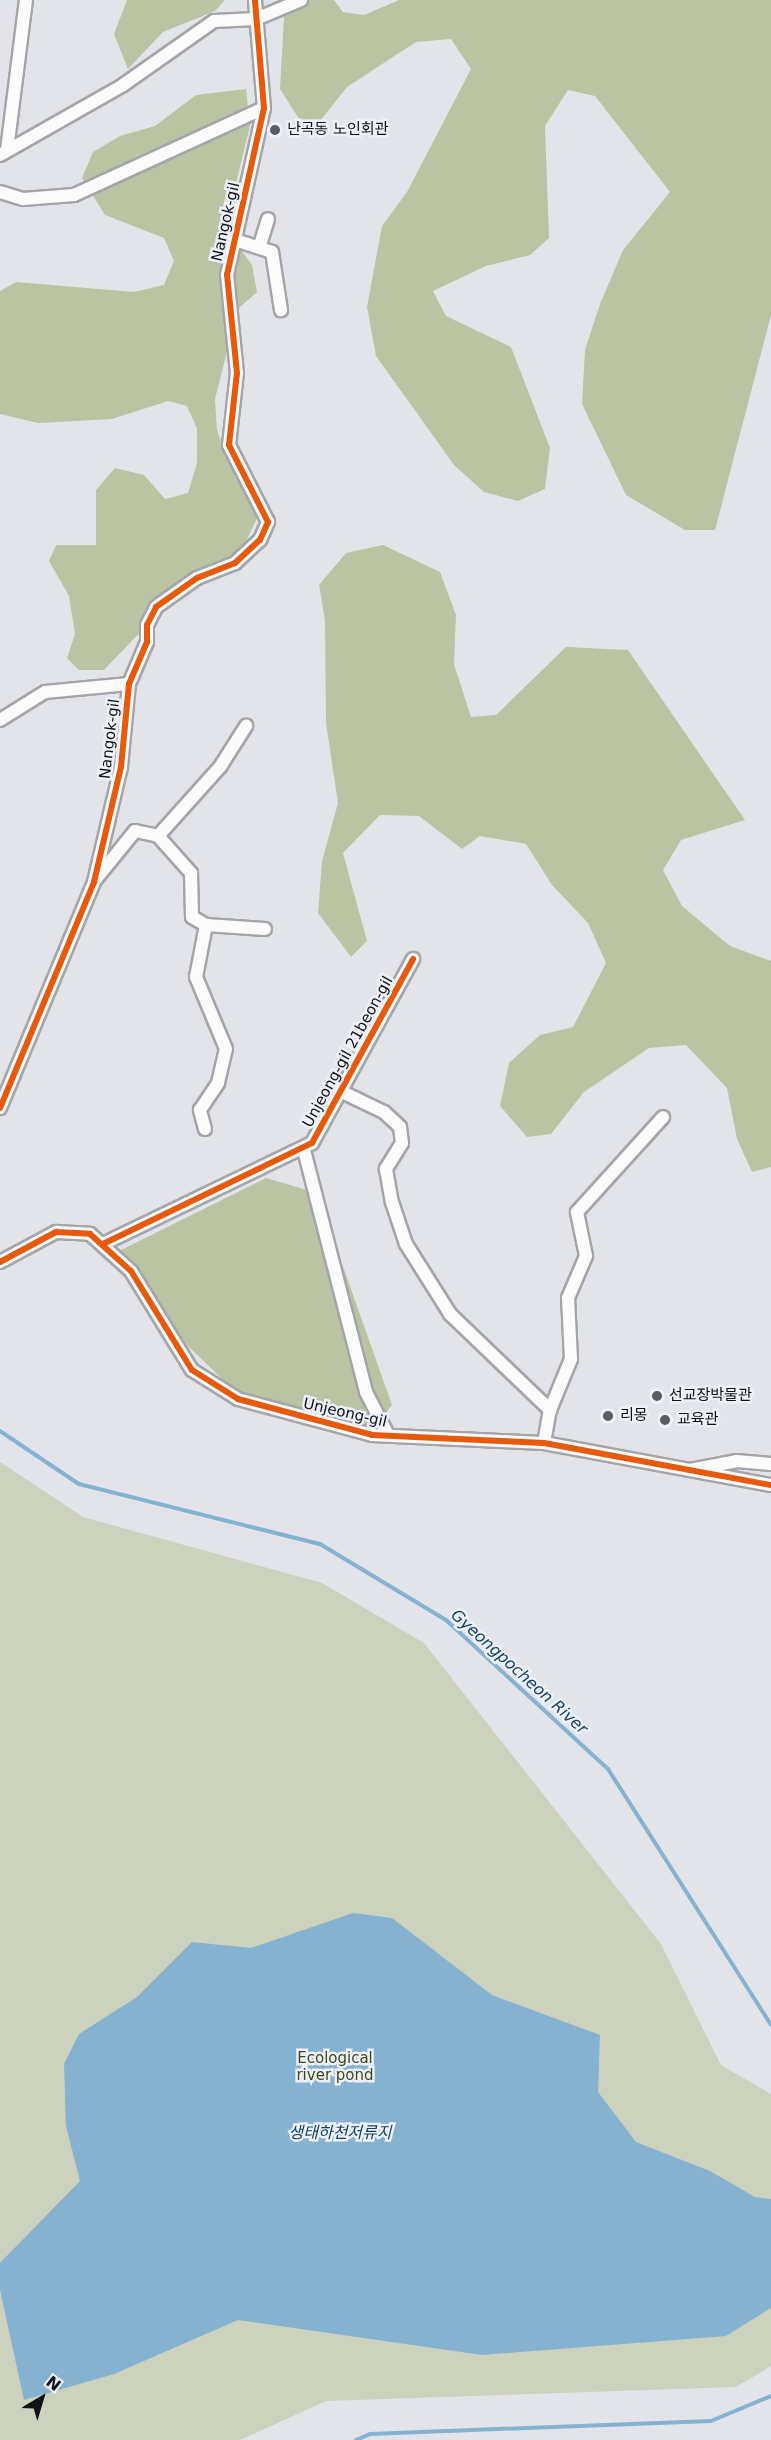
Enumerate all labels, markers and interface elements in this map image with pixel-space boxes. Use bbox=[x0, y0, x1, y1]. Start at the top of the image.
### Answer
place label: 난곡동 노인회관 bbox=[287, 121, 388, 139]
marker: 난곡동 노인회관 bbox=[268, 123, 282, 137]
street label: Nangok-gil bbox=[208, 181, 244, 263]
street label: Nangok-gil bbox=[96, 698, 124, 780]
street label: Unjeong-gil 21beon-gil bbox=[299, 973, 397, 1131]
place label: 선교장박물관 bbox=[669, 1387, 752, 1405]
marker: 선교장박물관 bbox=[650, 1389, 664, 1403]
street label: Unjeong-gil bbox=[301, 1395, 389, 1431]
place label: 리몽 bbox=[620, 1407, 648, 1425]
marker: 리몽 bbox=[601, 1409, 615, 1423]
place label: 교육관 bbox=[677, 1411, 718, 1429]
marker: 교육관 bbox=[658, 1413, 672, 1427]
water label: Gyeongpocheon River bbox=[447, 1606, 591, 1738]
park label: Ecological river pond bbox=[296, 2049, 374, 2084]
water label: 생태하천저류지 bbox=[288, 2123, 392, 2143]
north arrow bbox=[12, 2368, 72, 2428]
text: N bbox=[42, 2372, 65, 2395]

